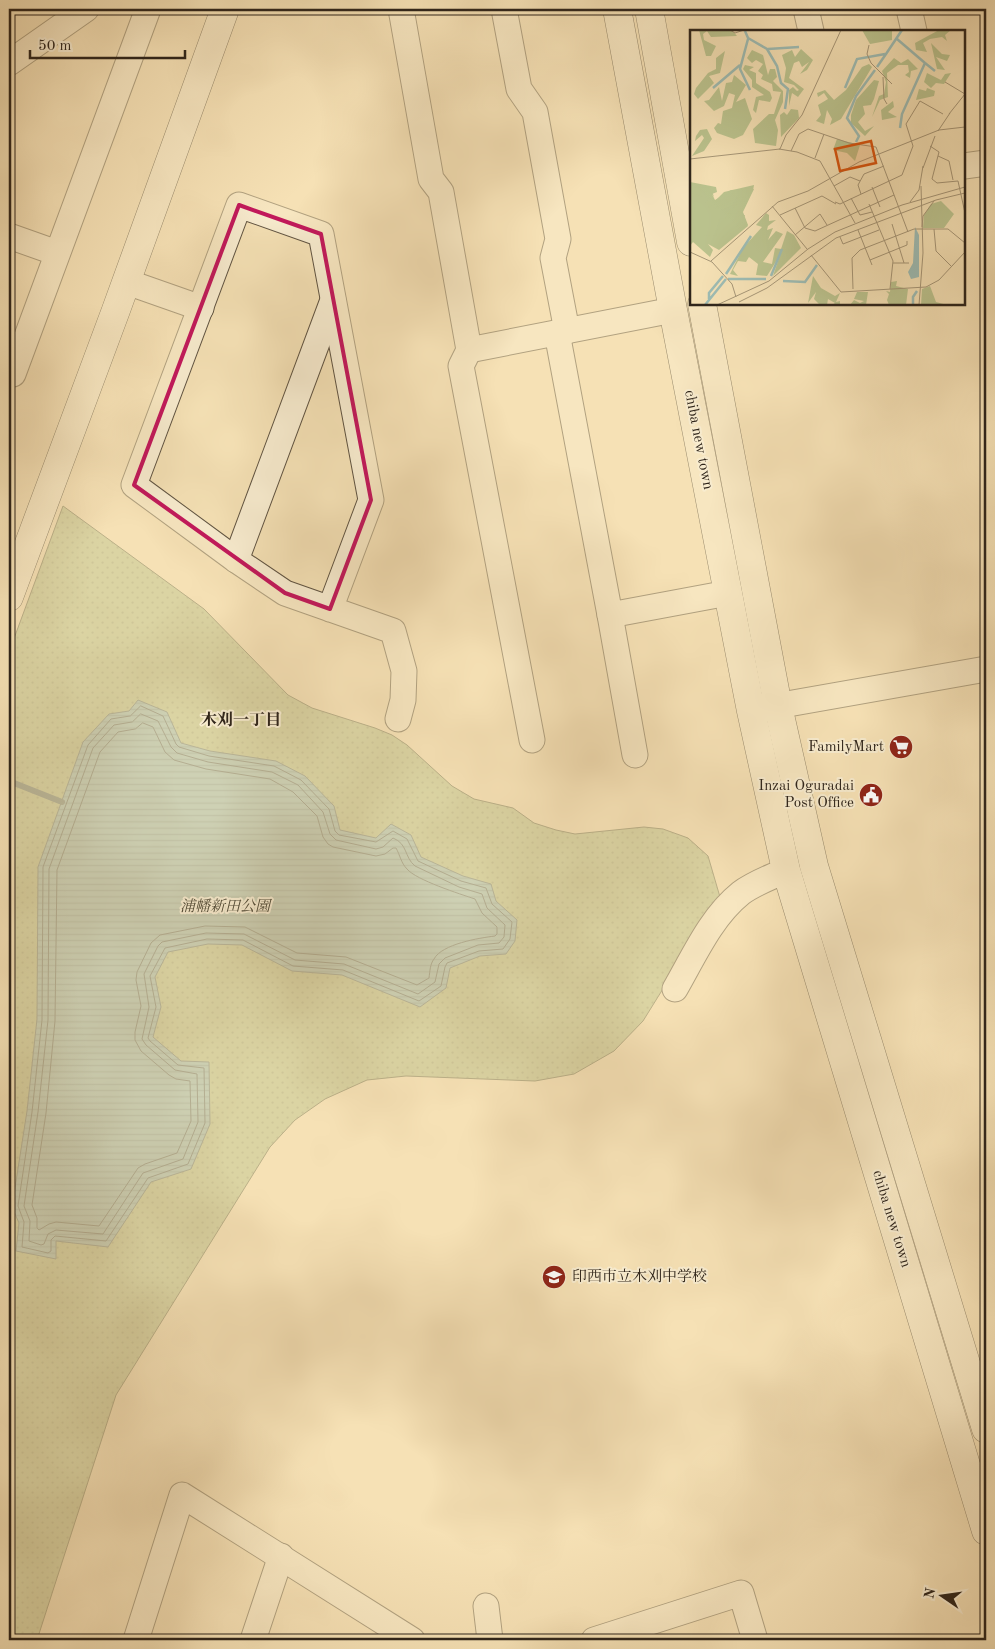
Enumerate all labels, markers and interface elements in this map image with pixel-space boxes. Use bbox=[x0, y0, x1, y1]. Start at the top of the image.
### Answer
scale bar bbox=[30, 28, 185, 60]
inset map bbox=[690, 30, 965, 305]
text: 50 m bbox=[38, 39, 72, 54]
street label: chiba new town bbox=[681, 389, 715, 491]
district label: 木刈一丁目 bbox=[201, 711, 281, 729]
supermarket icon: FamilyMart bbox=[888, 734, 914, 760]
place label: FamilyMart bbox=[808, 740, 884, 755]
place label: Inzai Oguradai Post Office bbox=[758, 779, 854, 811]
public building icon: Inzai Oguradai Post Office bbox=[858, 782, 884, 808]
park label: 浦幡新田公園 bbox=[180, 898, 273, 915]
street label: chiba new town bbox=[869, 1168, 913, 1270]
school or university icon: 印西市立木刈中学校 bbox=[541, 1264, 567, 1290]
place label: 印西市立木刈中学校 bbox=[572, 1268, 707, 1285]
north arrow bbox=[918, 1572, 968, 1622]
text: N bbox=[922, 1586, 938, 1600]

